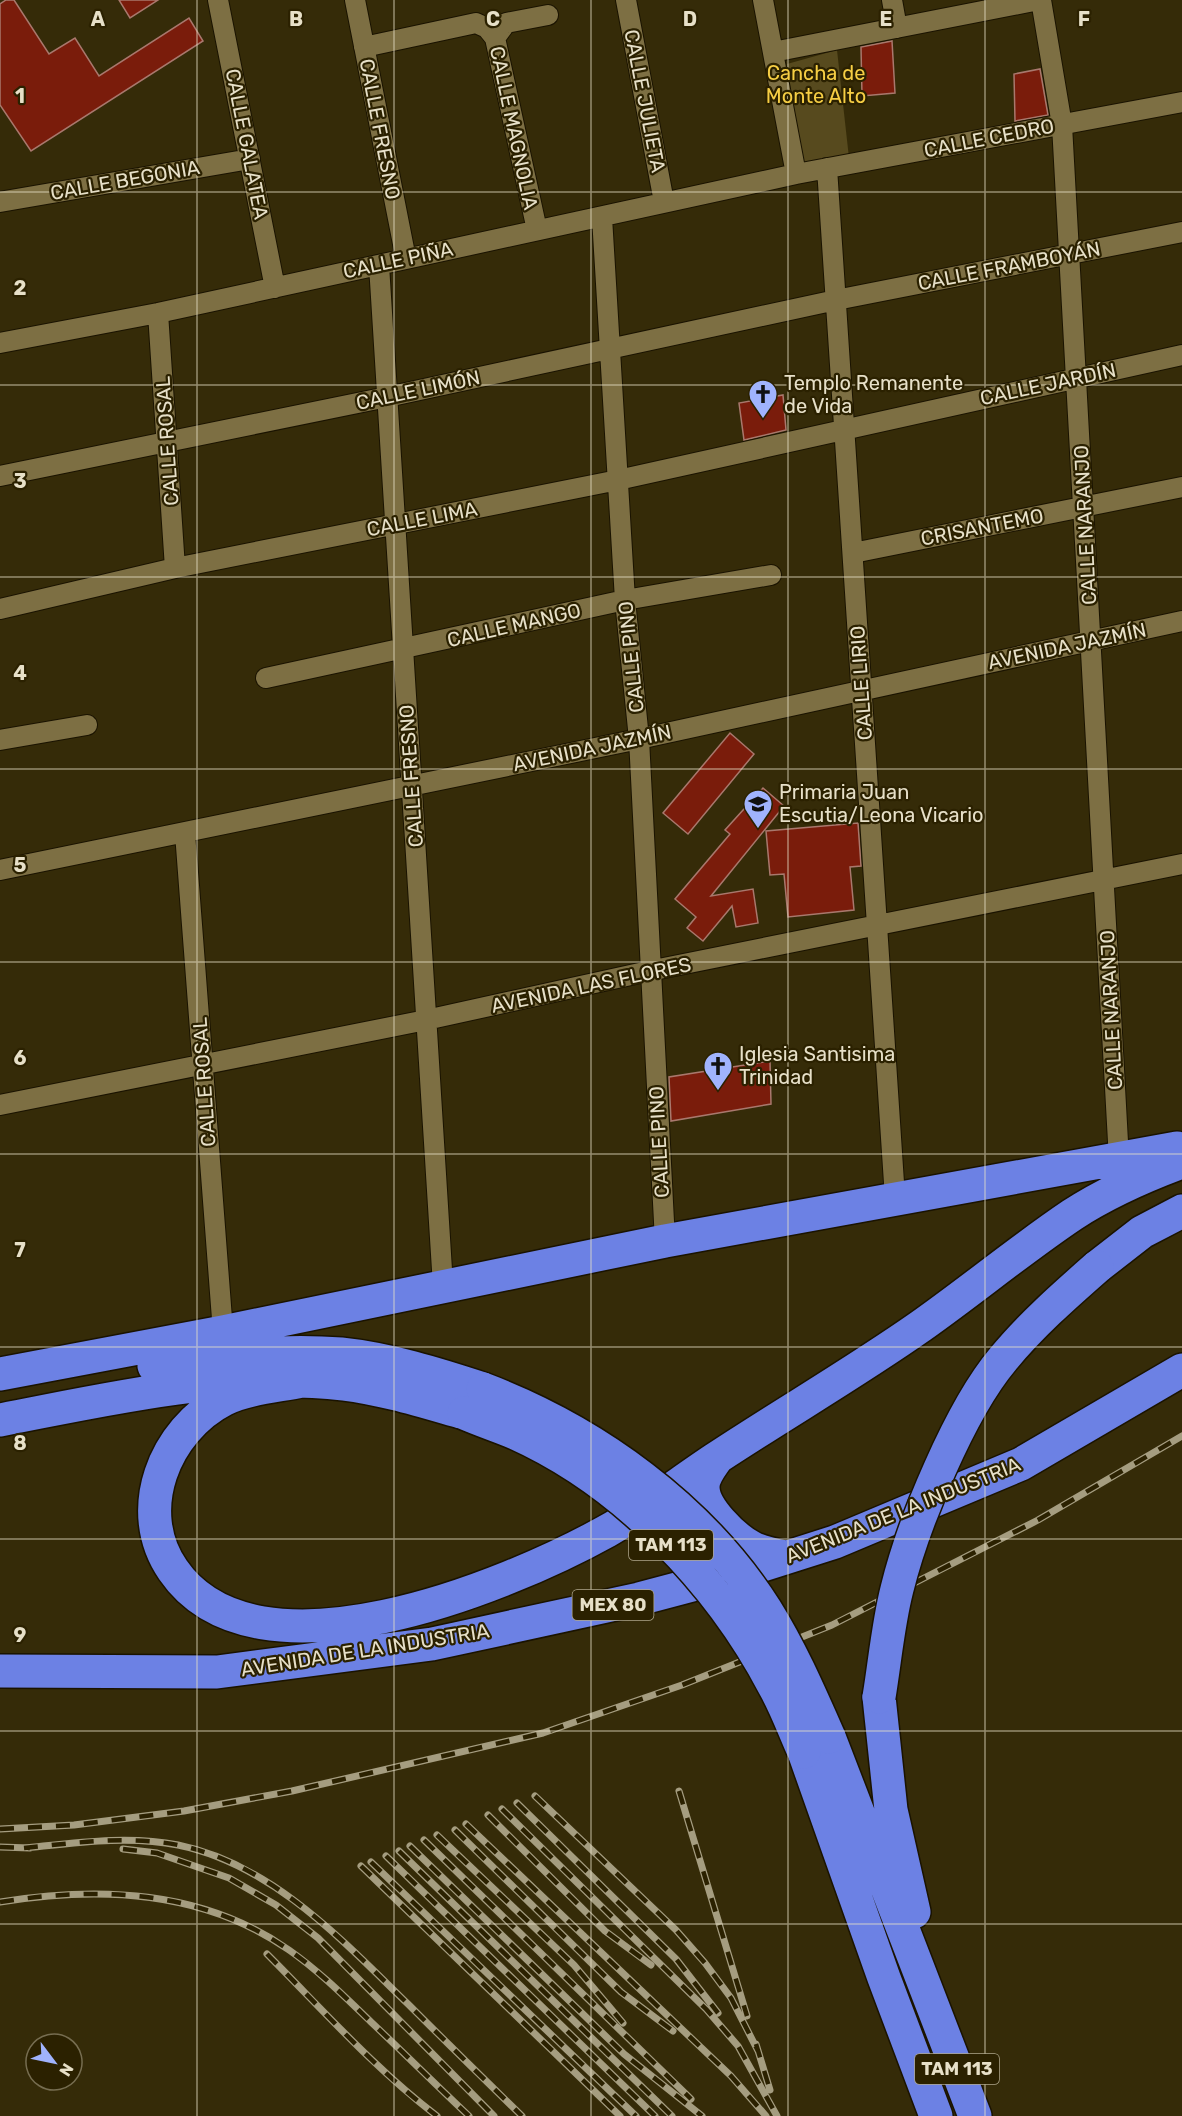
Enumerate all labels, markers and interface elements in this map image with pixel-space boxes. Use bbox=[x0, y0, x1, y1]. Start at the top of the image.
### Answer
text: A bbox=[91, 7, 106, 31]
text: B bbox=[289, 7, 303, 31]
text: C bbox=[486, 7, 500, 31]
text: D bbox=[683, 7, 697, 31]
text: E bbox=[880, 7, 892, 31]
text: F bbox=[1078, 7, 1090, 31]
street label: CALLE JULIETA bbox=[619, 27, 671, 175]
street label: CALLE MAGNOLIA bbox=[485, 44, 543, 212]
street label: CALLE FRESNO bbox=[355, 57, 405, 201]
park label: Cancha de Monte Alto bbox=[766, 61, 866, 108]
street label: CALLE GALATEA bbox=[221, 67, 273, 221]
text: 1 bbox=[15, 84, 25, 108]
street label: CALLE CEDRO bbox=[922, 114, 1056, 162]
street label: CALLE BEGONIA bbox=[48, 155, 202, 205]
street label: CALLE PIÑA bbox=[341, 237, 455, 283]
street label: CALLE FRAMBOYÁN bbox=[916, 237, 1102, 295]
text: 2 bbox=[14, 276, 27, 300]
street label: CALLE JARDÍN bbox=[978, 358, 1118, 410]
street label: CALLE LIMÓN bbox=[354, 365, 482, 415]
place label: Templo Remanente de Vida bbox=[784, 371, 963, 418]
street label: CALLE ROSAL bbox=[151, 376, 183, 506]
church icon: Templo Remanente de Vida bbox=[747, 378, 779, 420]
street label: CALLE NARANJO bbox=[1069, 444, 1101, 606]
text: 3 bbox=[13, 469, 27, 493]
street label: CALLE LIMA bbox=[365, 497, 479, 541]
street label: CRISANTEMO bbox=[919, 503, 1045, 551]
street label: CALLE MANGO bbox=[445, 598, 583, 652]
street label: CALLE PINO bbox=[613, 600, 649, 714]
street label: AVENIDA JAZMÍN bbox=[986, 617, 1148, 675]
street label: CALLE LIRIO bbox=[845, 625, 877, 741]
text: 4 bbox=[13, 661, 27, 685]
street label: CALLE FRESNO bbox=[394, 704, 428, 848]
street label: AVENIDA JAZMÍN bbox=[511, 719, 673, 777]
place label: Primaria Juan Escutia/Leona Vicario bbox=[779, 780, 984, 827]
school or university icon: Primaria Juan Escutia/Leona Vicario bbox=[742, 788, 774, 830]
text: 5 bbox=[14, 853, 27, 877]
street label: CALLE NARANJO bbox=[1095, 929, 1127, 1091]
street label: AVENIDA LAS FLORES bbox=[489, 952, 693, 1018]
street label: CALLE ROSAL bbox=[188, 1017, 220, 1147]
place label: Iglesia Santisima Trinidad bbox=[739, 1042, 895, 1089]
text: 6 bbox=[13, 1046, 27, 1070]
church icon: Iglesia Santisima Trinidad bbox=[702, 1050, 734, 1092]
street label: CALLE PINO bbox=[644, 1086, 674, 1198]
text: 7 bbox=[14, 1238, 26, 1262]
text: 8 bbox=[13, 1431, 27, 1455]
street label: AVENIDA DE LA INDUSTRIA bbox=[782, 1452, 1024, 1568]
road number: TAM 113 bbox=[629, 1530, 713, 1560]
road number: MEX 80 bbox=[572, 1590, 654, 1620]
street label: AVENIDA DE LA INDUSTRIA bbox=[239, 1619, 491, 1681]
text: 9 bbox=[14, 1623, 27, 1647]
north arrow bbox=[24, 2032, 84, 2092]
road number: TAM 113 bbox=[915, 2054, 999, 2084]
text: N bbox=[55, 2060, 77, 2080]

